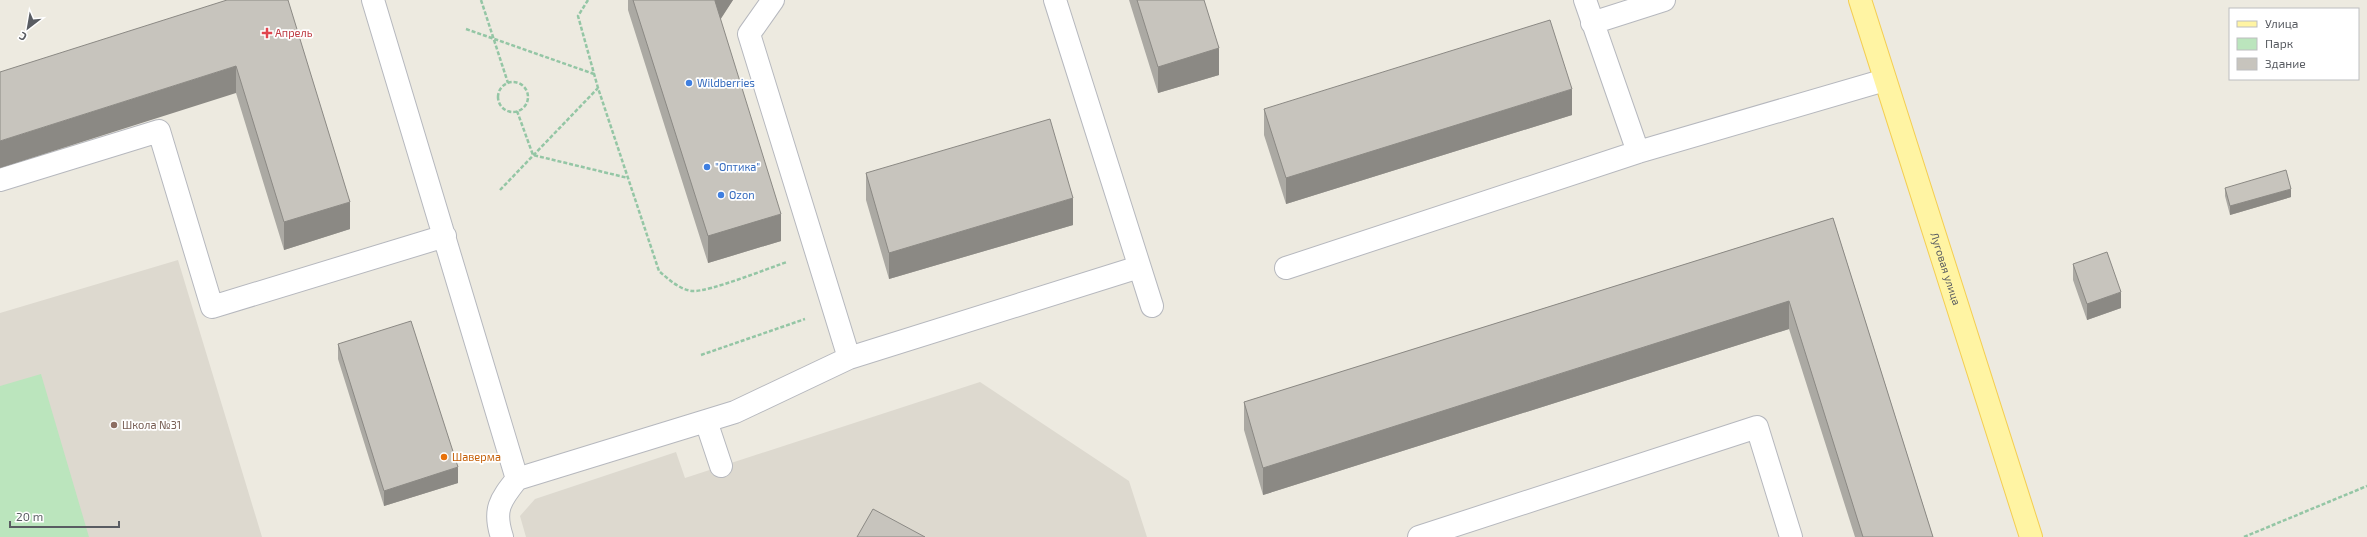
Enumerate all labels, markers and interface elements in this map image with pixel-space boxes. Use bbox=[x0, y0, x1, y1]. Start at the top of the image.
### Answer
north arrow bbox=[8, 8, 48, 48]
legend bbox=[2229, 8, 2359, 80]
text: Улица bbox=[2265, 16, 2298, 30]
place label: Апрель bbox=[275, 26, 313, 39]
marker: Апрель bbox=[262, 28, 272, 38]
text: С bbox=[16, 29, 29, 44]
text: Парк bbox=[2265, 36, 2294, 50]
text: Здание bbox=[2265, 56, 2306, 70]
place label: Wildberries bbox=[697, 76, 755, 89]
marker: Wildberries bbox=[684, 78, 694, 88]
place label: "Оптика" bbox=[715, 160, 760, 173]
marker: "Оптика" bbox=[702, 162, 712, 172]
place label: Ozon bbox=[729, 188, 755, 201]
marker: Ozon bbox=[716, 190, 726, 200]
street label: Луговая улица bbox=[1928, 231, 1964, 307]
place label: Школа №31 bbox=[122, 418, 181, 431]
marker: Школа №31 bbox=[109, 420, 119, 430]
place label: Шаверма bbox=[452, 450, 501, 463]
marker: Шаверма bbox=[439, 452, 449, 462]
scale bar bbox=[10, 503, 119, 529]
text: 20 m bbox=[16, 509, 43, 523]

